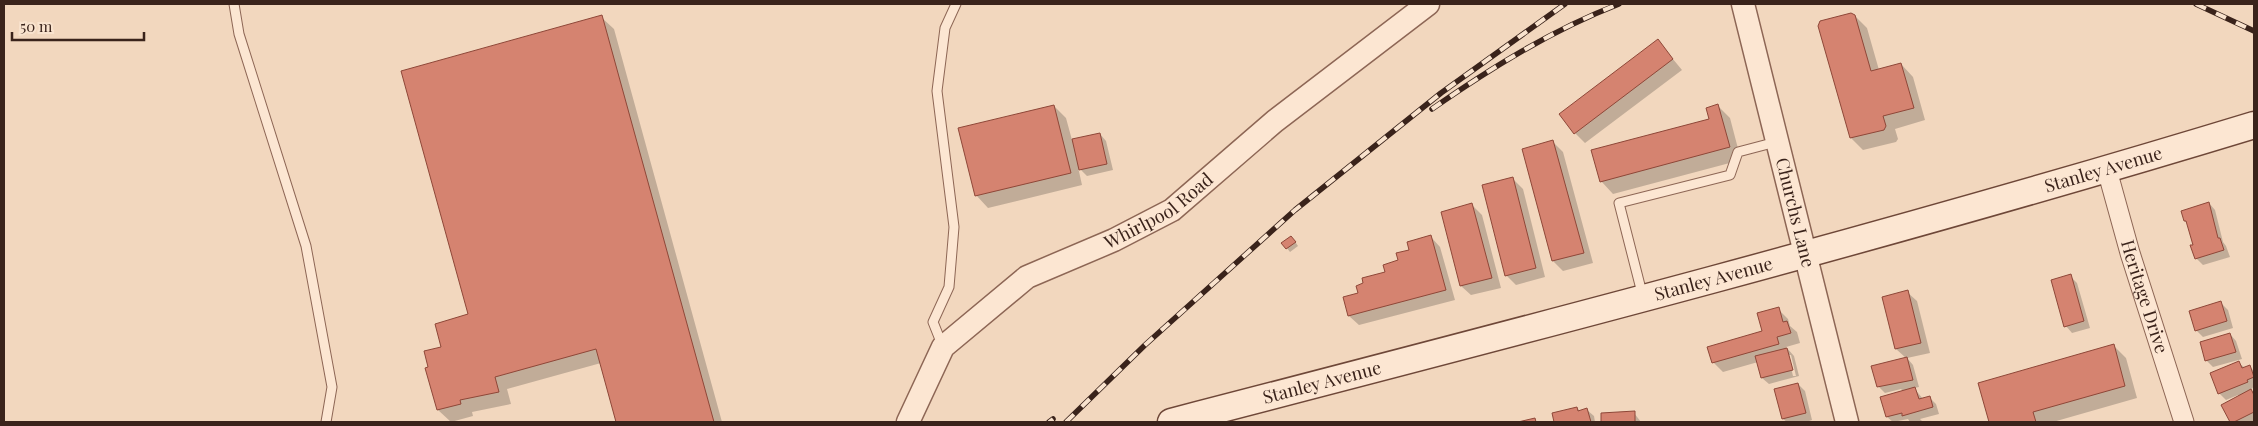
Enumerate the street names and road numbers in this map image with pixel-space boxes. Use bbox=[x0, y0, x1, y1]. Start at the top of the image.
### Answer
street label: Stanley Avenue bbox=[2041, 140, 2165, 197]
street label: Churchs Lane bbox=[1771, 155, 1821, 270]
street label: Whirlpool Road bbox=[1099, 167, 1218, 254]
street label: Heritage Drive bbox=[2116, 237, 2174, 356]
street label: Stanley Avenue bbox=[1651, 251, 1775, 306]
street label: Stanley Avenue bbox=[1260, 355, 1384, 409]

